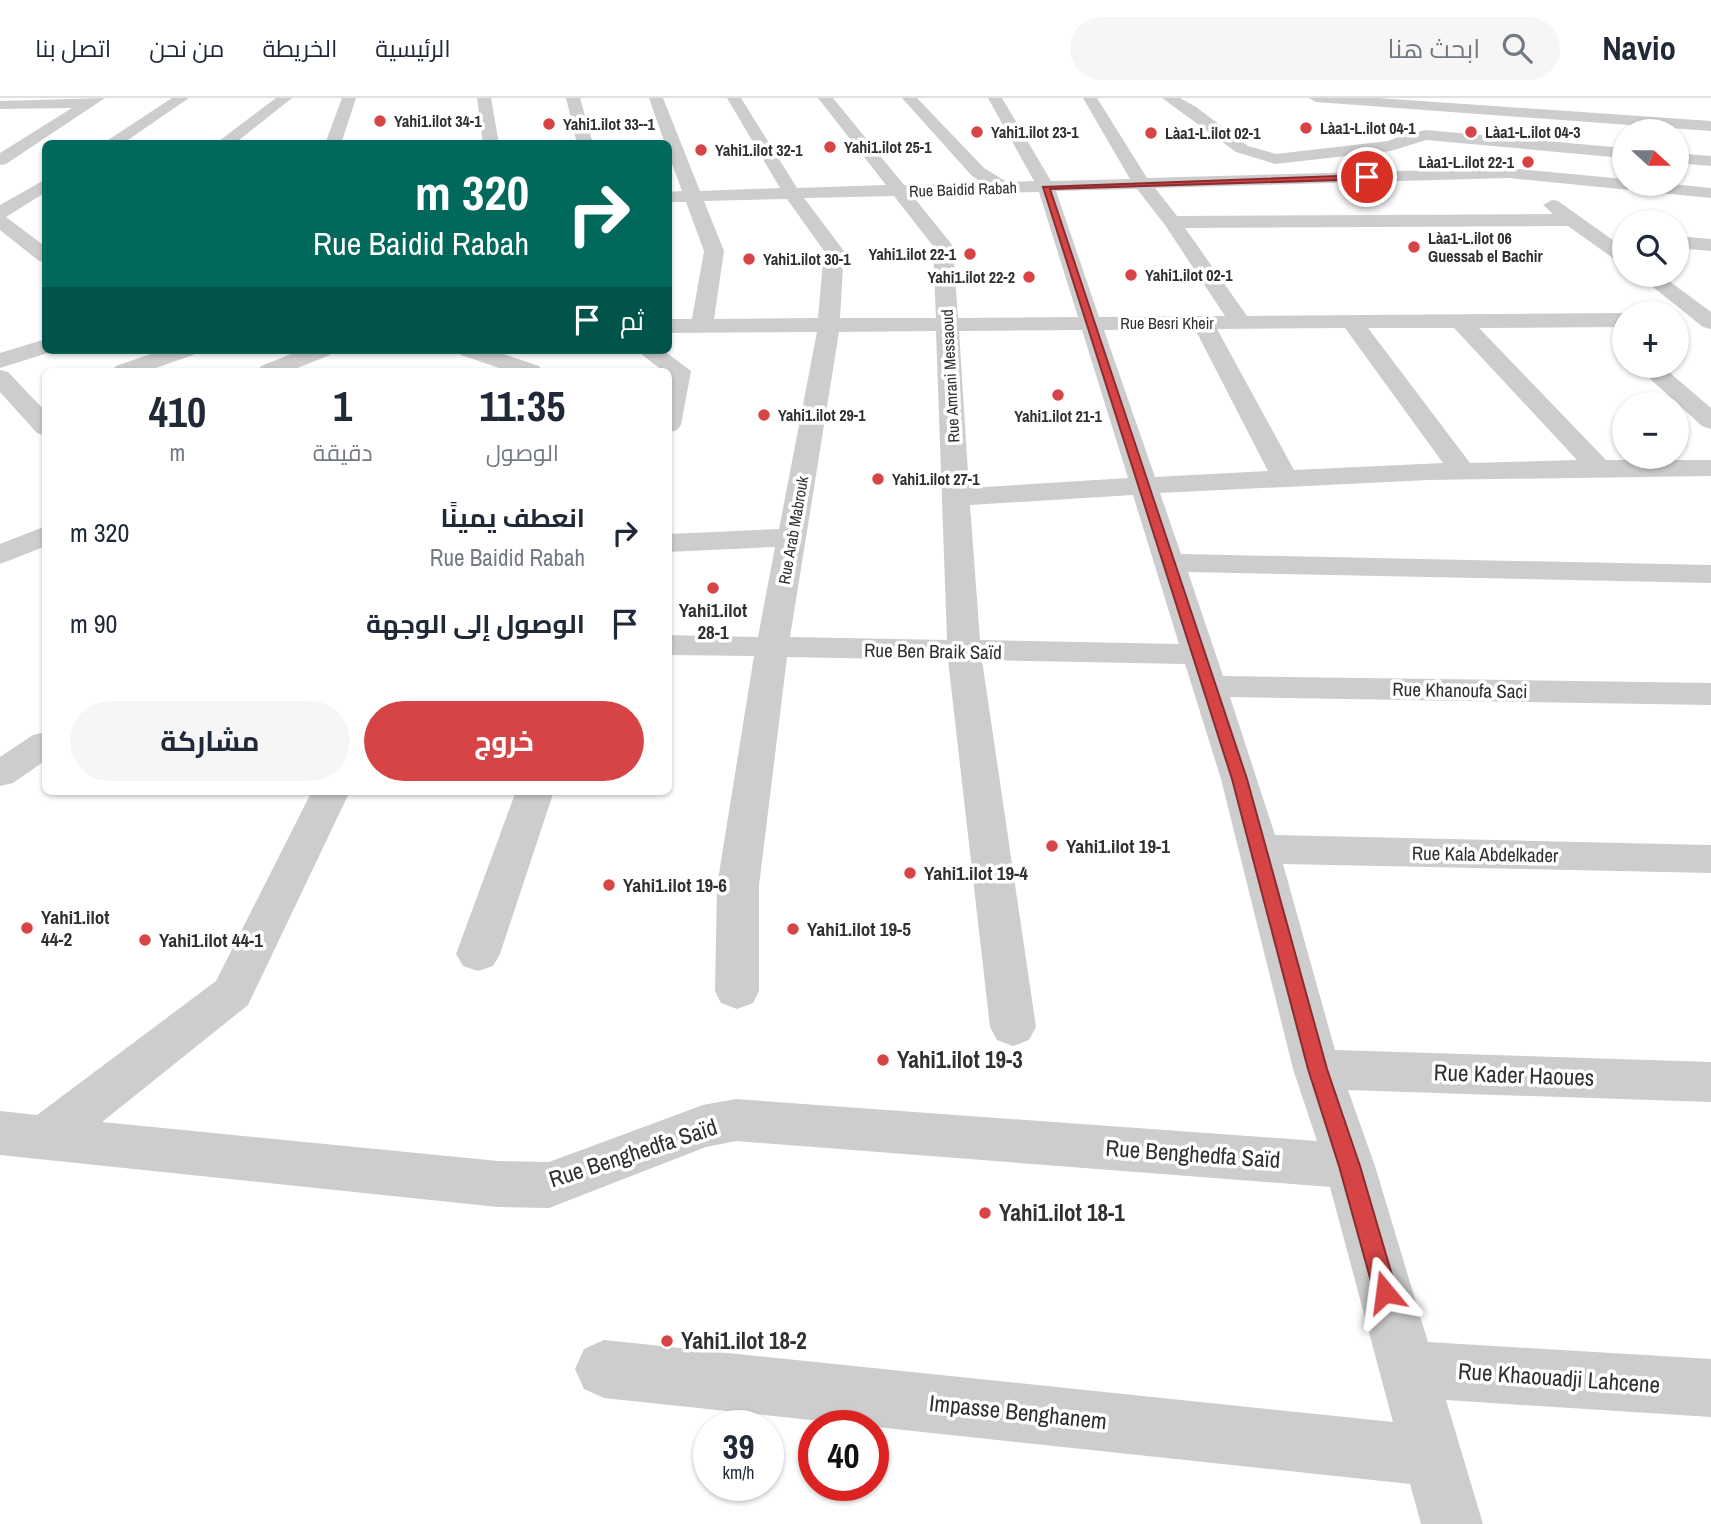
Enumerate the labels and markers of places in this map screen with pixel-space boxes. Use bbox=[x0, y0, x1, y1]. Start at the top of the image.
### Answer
place label: Yahi1.ilot 34-1 bbox=[394, 110, 482, 132]
marker: Yahi1.ilot 34-1 bbox=[372, 113, 388, 129]
place label: Yahi1.ilot 33--1 bbox=[563, 113, 656, 135]
marker: Yahi1.ilot 33--1 bbox=[541, 116, 557, 132]
place label: Làa1-L.ilot 04-1 bbox=[1320, 117, 1416, 139]
marker: Làa1-L.ilot 04-1 bbox=[1298, 120, 1314, 136]
place label: Yahi1.ilot 23-1 bbox=[991, 121, 1079, 143]
place label: Làa1-L.ilot 04-3 bbox=[1485, 121, 1581, 143]
place label: Làa1-L.ilot 02-1 bbox=[1165, 122, 1261, 144]
marker: Yahi1.ilot 23-1 bbox=[969, 124, 985, 140]
marker: Làa1-L.ilot 04-3 bbox=[1463, 124, 1479, 140]
marker: Làa1-L.ilot 02-1 bbox=[1143, 125, 1159, 141]
place label: Yahi1.ilot 25-1 bbox=[844, 136, 932, 158]
place label: Yahi1.ilot 32-1 bbox=[715, 139, 803, 161]
marker: Yahi1.ilot 25-1 bbox=[822, 139, 838, 155]
marker: Yahi1.ilot 32-1 bbox=[693, 142, 709, 158]
pin bbox=[1337, 147, 1397, 207]
place label: Làa1-L.ilot 22-1 bbox=[1418, 151, 1515, 173]
marker: Làa1-L.ilot 22-1 bbox=[1520, 154, 1536, 170]
place label: Làa1-L.ilot 06 Guessab el Bachir bbox=[1428, 227, 1543, 267]
marker: Làa1-L.ilot 06 Guessab el Bachir bbox=[1406, 239, 1422, 255]
place label: Yahi1.ilot 22-1 bbox=[868, 243, 957, 265]
marker: Yahi1.ilot 22-1 bbox=[962, 246, 978, 262]
place label: Yahi1.ilot 30-1 bbox=[763, 248, 851, 270]
marker: Yahi1.ilot 30-1 bbox=[741, 251, 757, 267]
place label: Yahi1.ilot 02-1 bbox=[1145, 264, 1233, 286]
place label: Yahi1.ilot 22-2 bbox=[927, 266, 1015, 288]
marker: Yahi1.ilot 02-1 bbox=[1123, 267, 1139, 283]
marker: Yahi1.ilot 22-2 bbox=[1021, 269, 1037, 285]
marker: Yahi1.ilot 21-1 bbox=[1050, 387, 1066, 403]
place label: Yahi1.ilot 29-1 bbox=[778, 404, 866, 426]
place label: Yahi1.ilot 21-1 bbox=[1014, 405, 1102, 427]
marker: Yahi1.ilot 29-1 bbox=[756, 407, 772, 423]
place label: Yahi1.ilot 27-1 bbox=[892, 468, 980, 490]
marker: Yahi1.ilot 27-1 bbox=[870, 471, 886, 487]
marker: Yahi1.ilot 28-1 bbox=[705, 580, 721, 596]
place label: Yahi1.ilot 28-1 bbox=[679, 597, 747, 645]
place label: Yahi1.ilot 19-1 bbox=[1066, 833, 1170, 859]
marker: Yahi1.ilot 19-1 bbox=[1044, 838, 1060, 854]
place label: Yahi1.ilot 19-4 bbox=[924, 860, 1028, 886]
marker: Yahi1.ilot 19-4 bbox=[902, 865, 918, 881]
place label: Yahi1.ilot 19-6 bbox=[623, 872, 727, 898]
marker: Yahi1.ilot 19-6 bbox=[601, 877, 617, 893]
place label: Yahi1.ilot 44-2 bbox=[41, 904, 109, 952]
place label: Yahi1.ilot 19-5 bbox=[807, 916, 911, 942]
marker: Yahi1.ilot 44-2 bbox=[19, 920, 35, 936]
marker: Yahi1.ilot 19-5 bbox=[785, 921, 801, 937]
place label: Yahi1.ilot 44-1 bbox=[159, 927, 263, 953]
marker: Yahi1.ilot 44-1 bbox=[137, 932, 153, 948]
place label: Yahi1.ilot 19-3 bbox=[897, 1044, 1023, 1075]
marker: Yahi1.ilot 19-3 bbox=[875, 1052, 891, 1068]
place label: Yahi1.ilot 18-1 bbox=[999, 1197, 1125, 1228]
marker: Yahi1.ilot 18-1 bbox=[977, 1205, 993, 1221]
place label: Yahi1.ilot 18-2 bbox=[681, 1325, 807, 1356]
marker: Yahi1.ilot 18-2 bbox=[659, 1333, 675, 1349]

